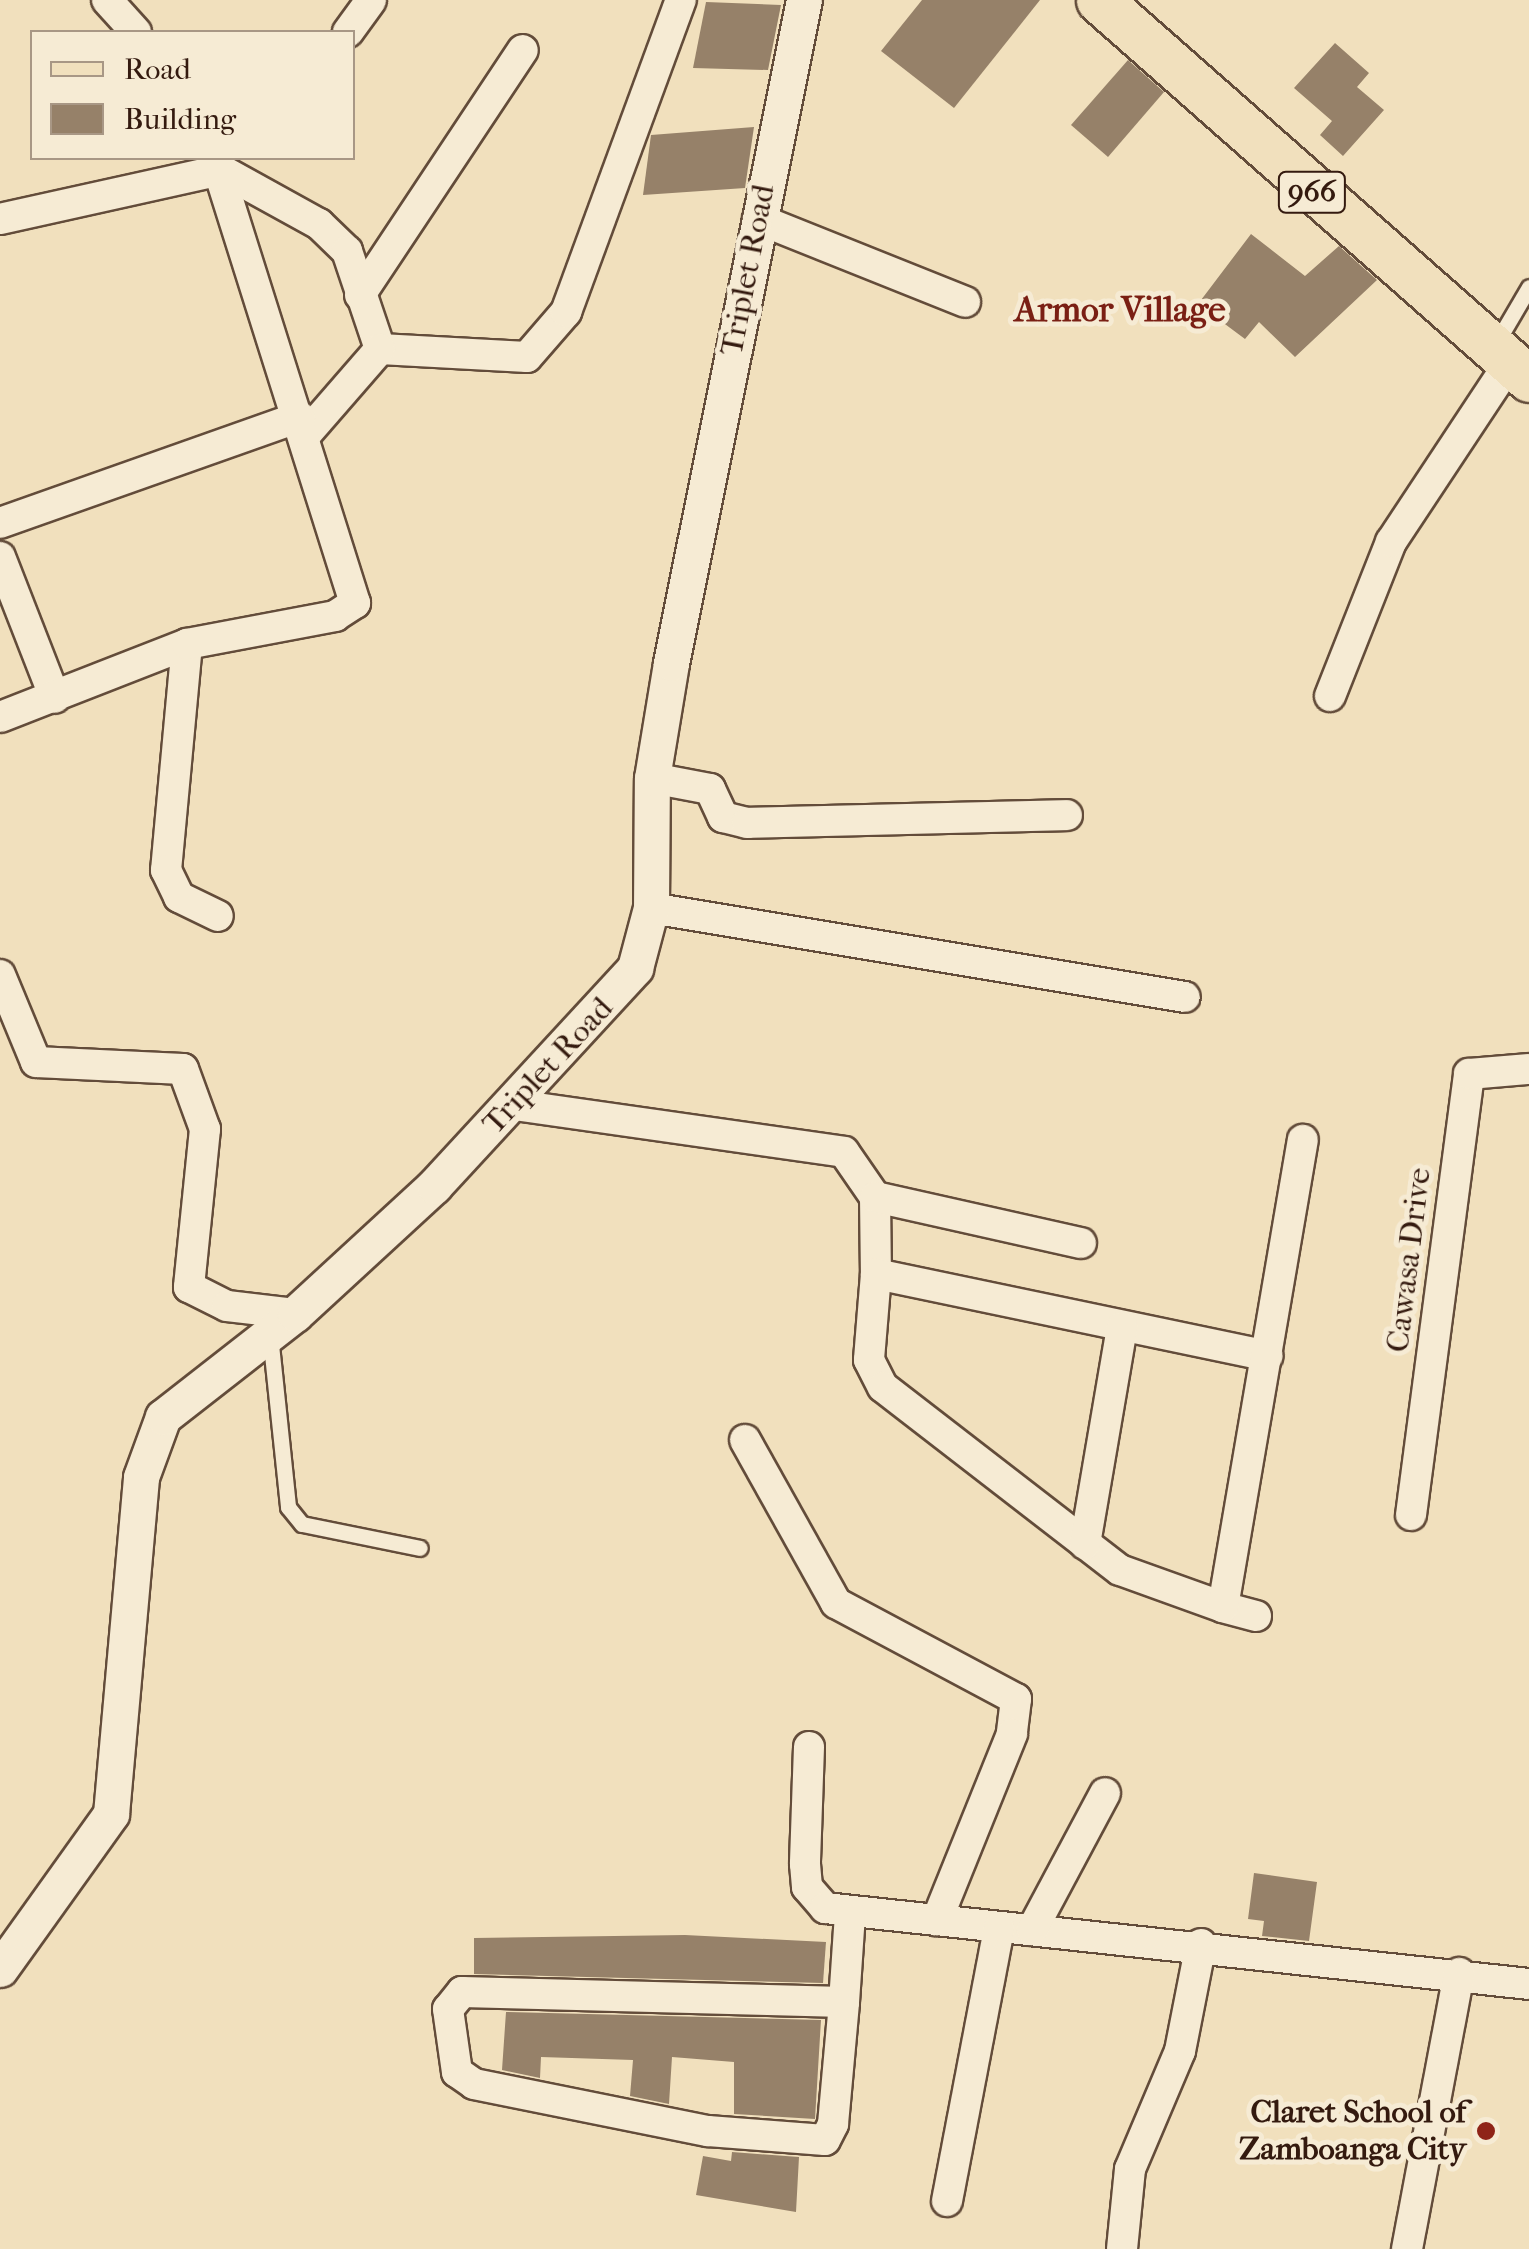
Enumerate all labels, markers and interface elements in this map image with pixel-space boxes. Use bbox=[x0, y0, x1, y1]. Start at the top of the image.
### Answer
legend bbox=[30, 30, 355, 160]
text: Road bbox=[124, 52, 191, 87]
text: Building bbox=[124, 102, 236, 137]
road number: 966 bbox=[1277, 167, 1347, 217]
street label: Triplet Road bbox=[713, 181, 783, 359]
district label: Armor Village bbox=[1014, 289, 1226, 331]
street label: Triplet Road bbox=[475, 989, 621, 1143]
street label: Cawasa Drive bbox=[1379, 1166, 1439, 1354]
place label: Claret School of Zamboanga City bbox=[1239, 2094, 1466, 2169]
marker: Claret School of Zamboanga City bbox=[1475, 2120, 1497, 2142]

